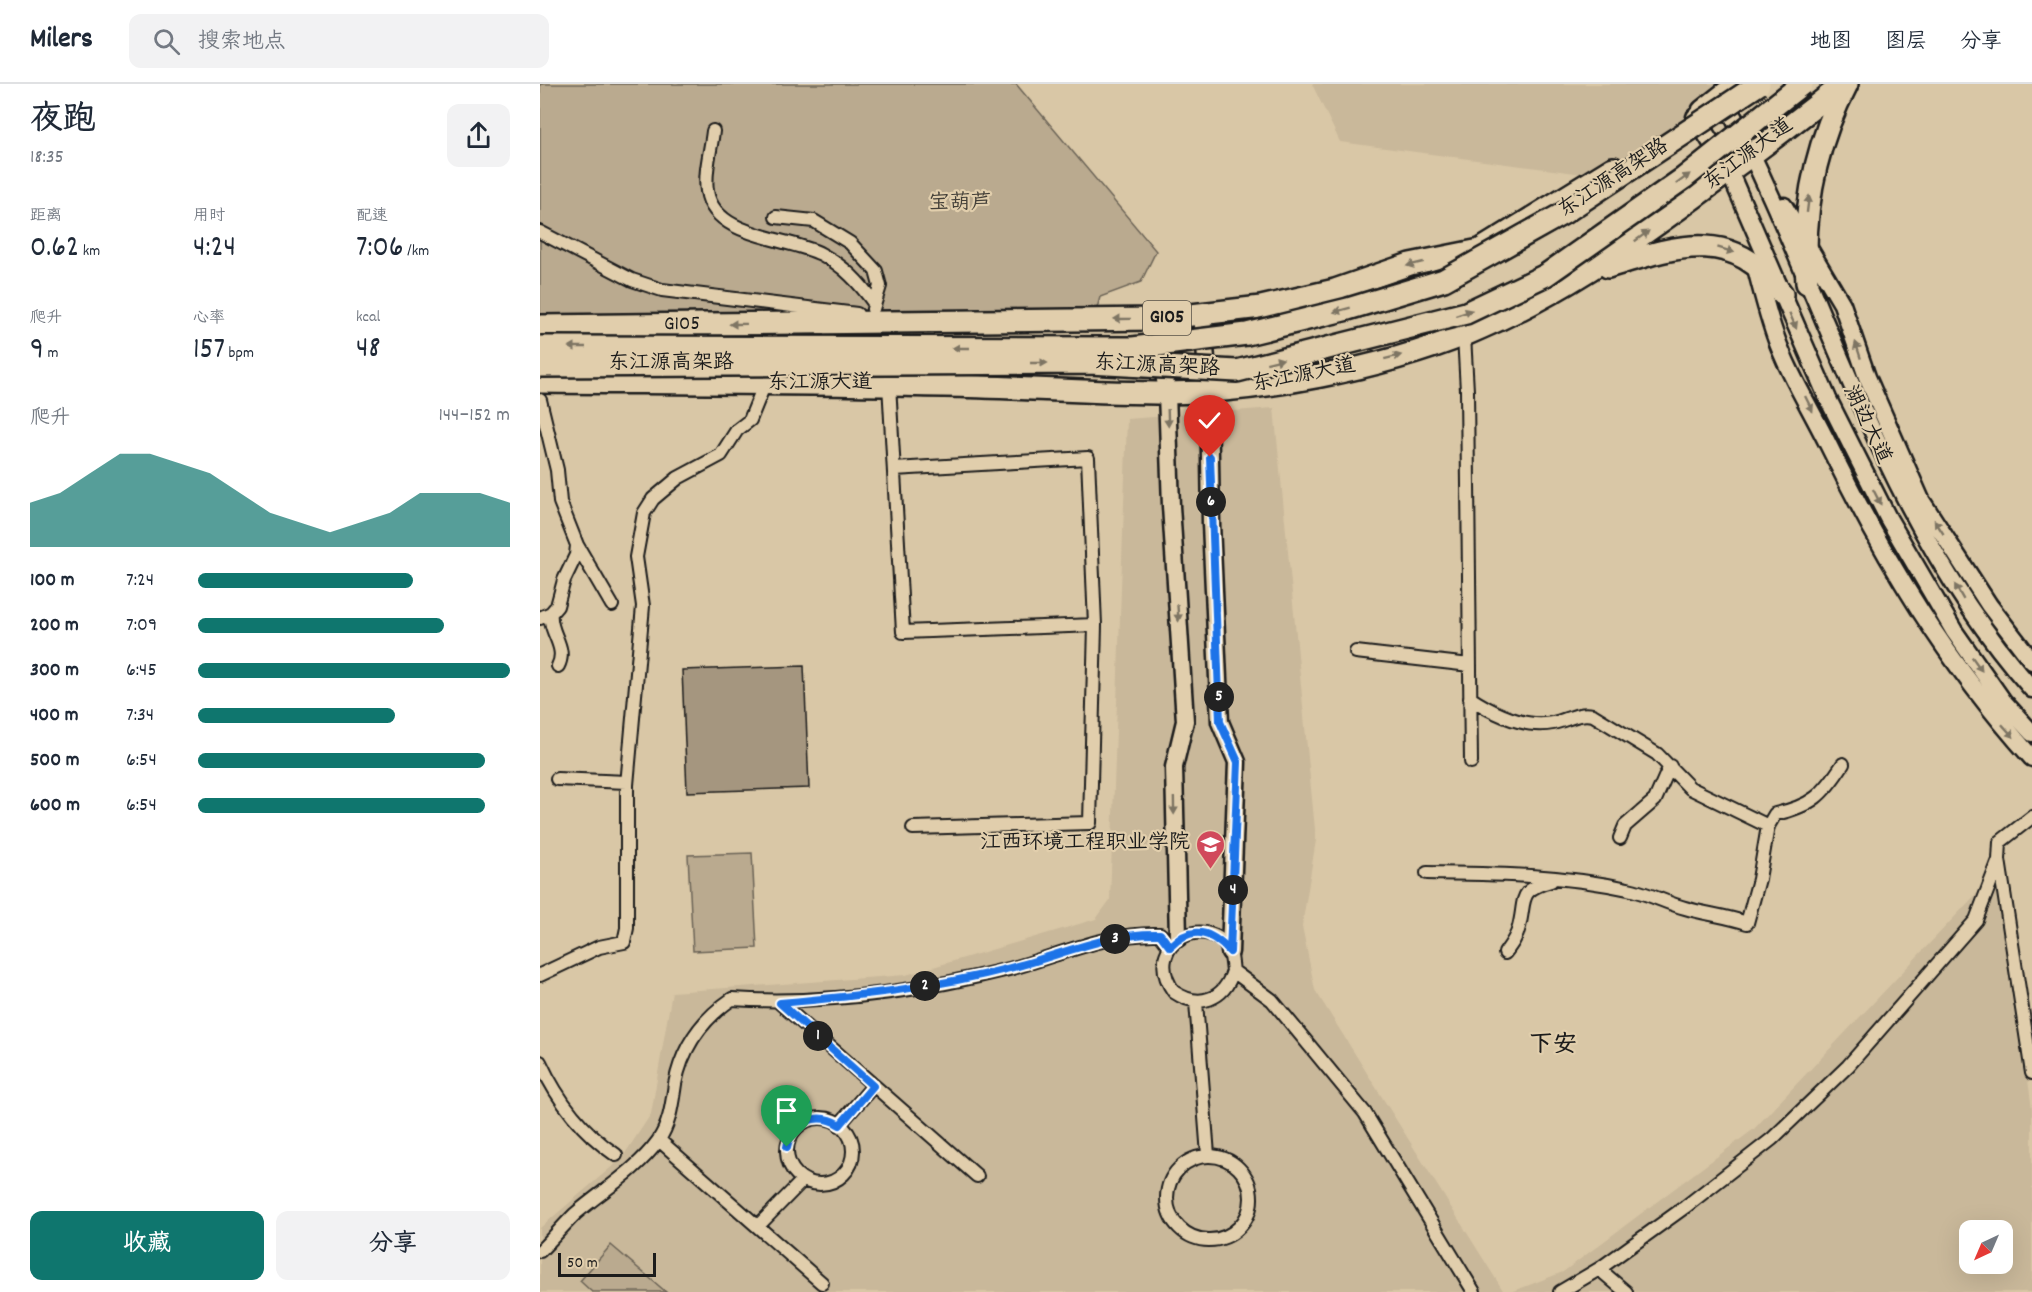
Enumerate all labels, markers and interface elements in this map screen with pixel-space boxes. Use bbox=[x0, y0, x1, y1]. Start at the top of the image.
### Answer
search box bbox=[129, 14, 549, 68]
text: Milers bbox=[30, 21, 93, 61]
icon: search bbox=[150, 25, 183, 58]
text: 搜索地点 bbox=[198, 27, 286, 58]
text: 地图 bbox=[1810, 28, 1852, 58]
text: 图层 bbox=[1885, 28, 1927, 58]
text: 分享 bbox=[1960, 28, 2002, 58]
text: 夜跑 bbox=[30, 98, 96, 145]
button: share bbox=[447, 104, 510, 167]
street label: 东江源大道 bbox=[1698, 111, 1800, 199]
street label: 东江源高架路 bbox=[1553, 132, 1675, 226]
text: 18:35 bbox=[30, 144, 64, 172]
one-way arrow bbox=[1675, 172, 1691, 185]
park label: 宝葫芦 bbox=[929, 189, 992, 219]
one-way arrow bbox=[1803, 194, 1813, 213]
text: 距离 bbox=[30, 205, 62, 228]
text: 用时 bbox=[193, 205, 225, 228]
text: 配速 bbox=[356, 205, 388, 228]
text: 0.62 bbox=[30, 228, 79, 271]
text: 4:24 bbox=[193, 228, 236, 271]
text: 7:06 bbox=[356, 228, 404, 271]
one-way arrow bbox=[1634, 230, 1649, 242]
text: km bbox=[79, 240, 100, 263]
text: /km bbox=[404, 240, 429, 263]
one-way arrow bbox=[1717, 246, 1735, 255]
one-way arrow bbox=[1405, 259, 1424, 269]
road number: G105 bbox=[1143, 301, 1191, 335]
text: kcal bbox=[356, 306, 380, 329]
one-way arrow bbox=[1332, 306, 1351, 316]
text: 爬升 bbox=[30, 307, 62, 330]
text: 心率 bbox=[193, 307, 225, 330]
one-way arrow bbox=[1455, 307, 1473, 317]
street label: G105 bbox=[664, 310, 700, 340]
one-way arrow bbox=[1789, 312, 1798, 329]
one-way arrow bbox=[1112, 314, 1131, 324]
one-way arrow bbox=[728, 319, 747, 329]
text: 48 bbox=[356, 329, 380, 372]
text: 9 bbox=[30, 330, 44, 373]
text: 157 bbox=[193, 330, 225, 373]
one-way arrow bbox=[1852, 341, 1862, 359]
text: m bbox=[44, 342, 58, 365]
text: bpm bbox=[225, 342, 254, 365]
one-way arrow bbox=[568, 342, 587, 352]
one-way arrow bbox=[952, 343, 971, 353]
street label: 东江源高架路 bbox=[608, 349, 734, 379]
street label: 东江源高架路 bbox=[1093, 349, 1221, 385]
street label: 东江源大道 bbox=[1250, 351, 1358, 401]
one-way arrow bbox=[1384, 352, 1402, 362]
one-way arrow bbox=[1266, 356, 1284, 366]
one-way arrow bbox=[1030, 358, 1049, 368]
street label: 东江源大道 bbox=[768, 369, 873, 399]
street label: 湖边大道 bbox=[1834, 381, 1898, 469]
pin bbox=[1184, 395, 1235, 457]
one-way arrow bbox=[1804, 396, 1813, 413]
text: 144–152 m bbox=[438, 402, 510, 430]
icon: check bbox=[1193, 404, 1226, 437]
text: 爬升 bbox=[30, 405, 70, 433]
one-way arrow bbox=[1163, 409, 1173, 428]
pin: 6 bbox=[1196, 487, 1226, 517]
one-way arrow bbox=[1872, 488, 1882, 505]
text: 6 bbox=[1207, 490, 1215, 513]
one-way arrow bbox=[1933, 519, 1944, 535]
text: 100 m bbox=[30, 567, 75, 595]
text: 7:24 bbox=[126, 567, 154, 595]
one-way arrow bbox=[1954, 584, 1965, 600]
one-way arrow bbox=[1173, 603, 1183, 622]
text: 200 m bbox=[30, 612, 79, 640]
text: 7:09 bbox=[126, 612, 157, 640]
one-way arrow bbox=[1971, 655, 1983, 671]
text: 300 m bbox=[30, 657, 79, 685]
text: 6:45 bbox=[126, 657, 157, 685]
pin: 5 bbox=[1204, 682, 1234, 712]
text: 5 bbox=[1215, 685, 1223, 708]
text: 400 m bbox=[30, 702, 78, 730]
text: 7:34 bbox=[126, 702, 154, 730]
one-way arrow bbox=[2001, 723, 2014, 738]
text: 500 m bbox=[30, 747, 79, 775]
text: 6:54 bbox=[126, 747, 157, 775]
text: 600 m bbox=[30, 792, 80, 820]
text: 6:54 bbox=[126, 792, 157, 820]
one-way arrow bbox=[1169, 797, 1179, 816]
school or university icon: 江西环境工程职业学院 bbox=[1195, 828, 1227, 870]
place label: 江西环境工程职业学院 bbox=[980, 829, 1190, 859]
pin: 4 bbox=[1218, 875, 1248, 905]
text: 4 bbox=[1230, 878, 1236, 901]
pin: 3 bbox=[1100, 924, 1130, 954]
text: 3 bbox=[1111, 927, 1119, 950]
pin: 2 bbox=[910, 971, 940, 1001]
text: 2 bbox=[922, 974, 929, 997]
pin: 1 bbox=[803, 1021, 833, 1051]
text: 1 bbox=[816, 1024, 820, 1047]
district label: 下安 bbox=[1529, 1029, 1577, 1063]
pin bbox=[761, 1085, 812, 1147]
icon: arrive bbox=[770, 1094, 803, 1127]
button: 收藏 bbox=[30, 1211, 264, 1280]
button: 分享 bbox=[276, 1211, 510, 1280]
north arrow bbox=[1959, 1220, 2013, 1274]
map controls bbox=[1959, 1220, 2013, 1274]
scale bar bbox=[558, 1250, 656, 1278]
text: 50 m bbox=[567, 1252, 598, 1275]

